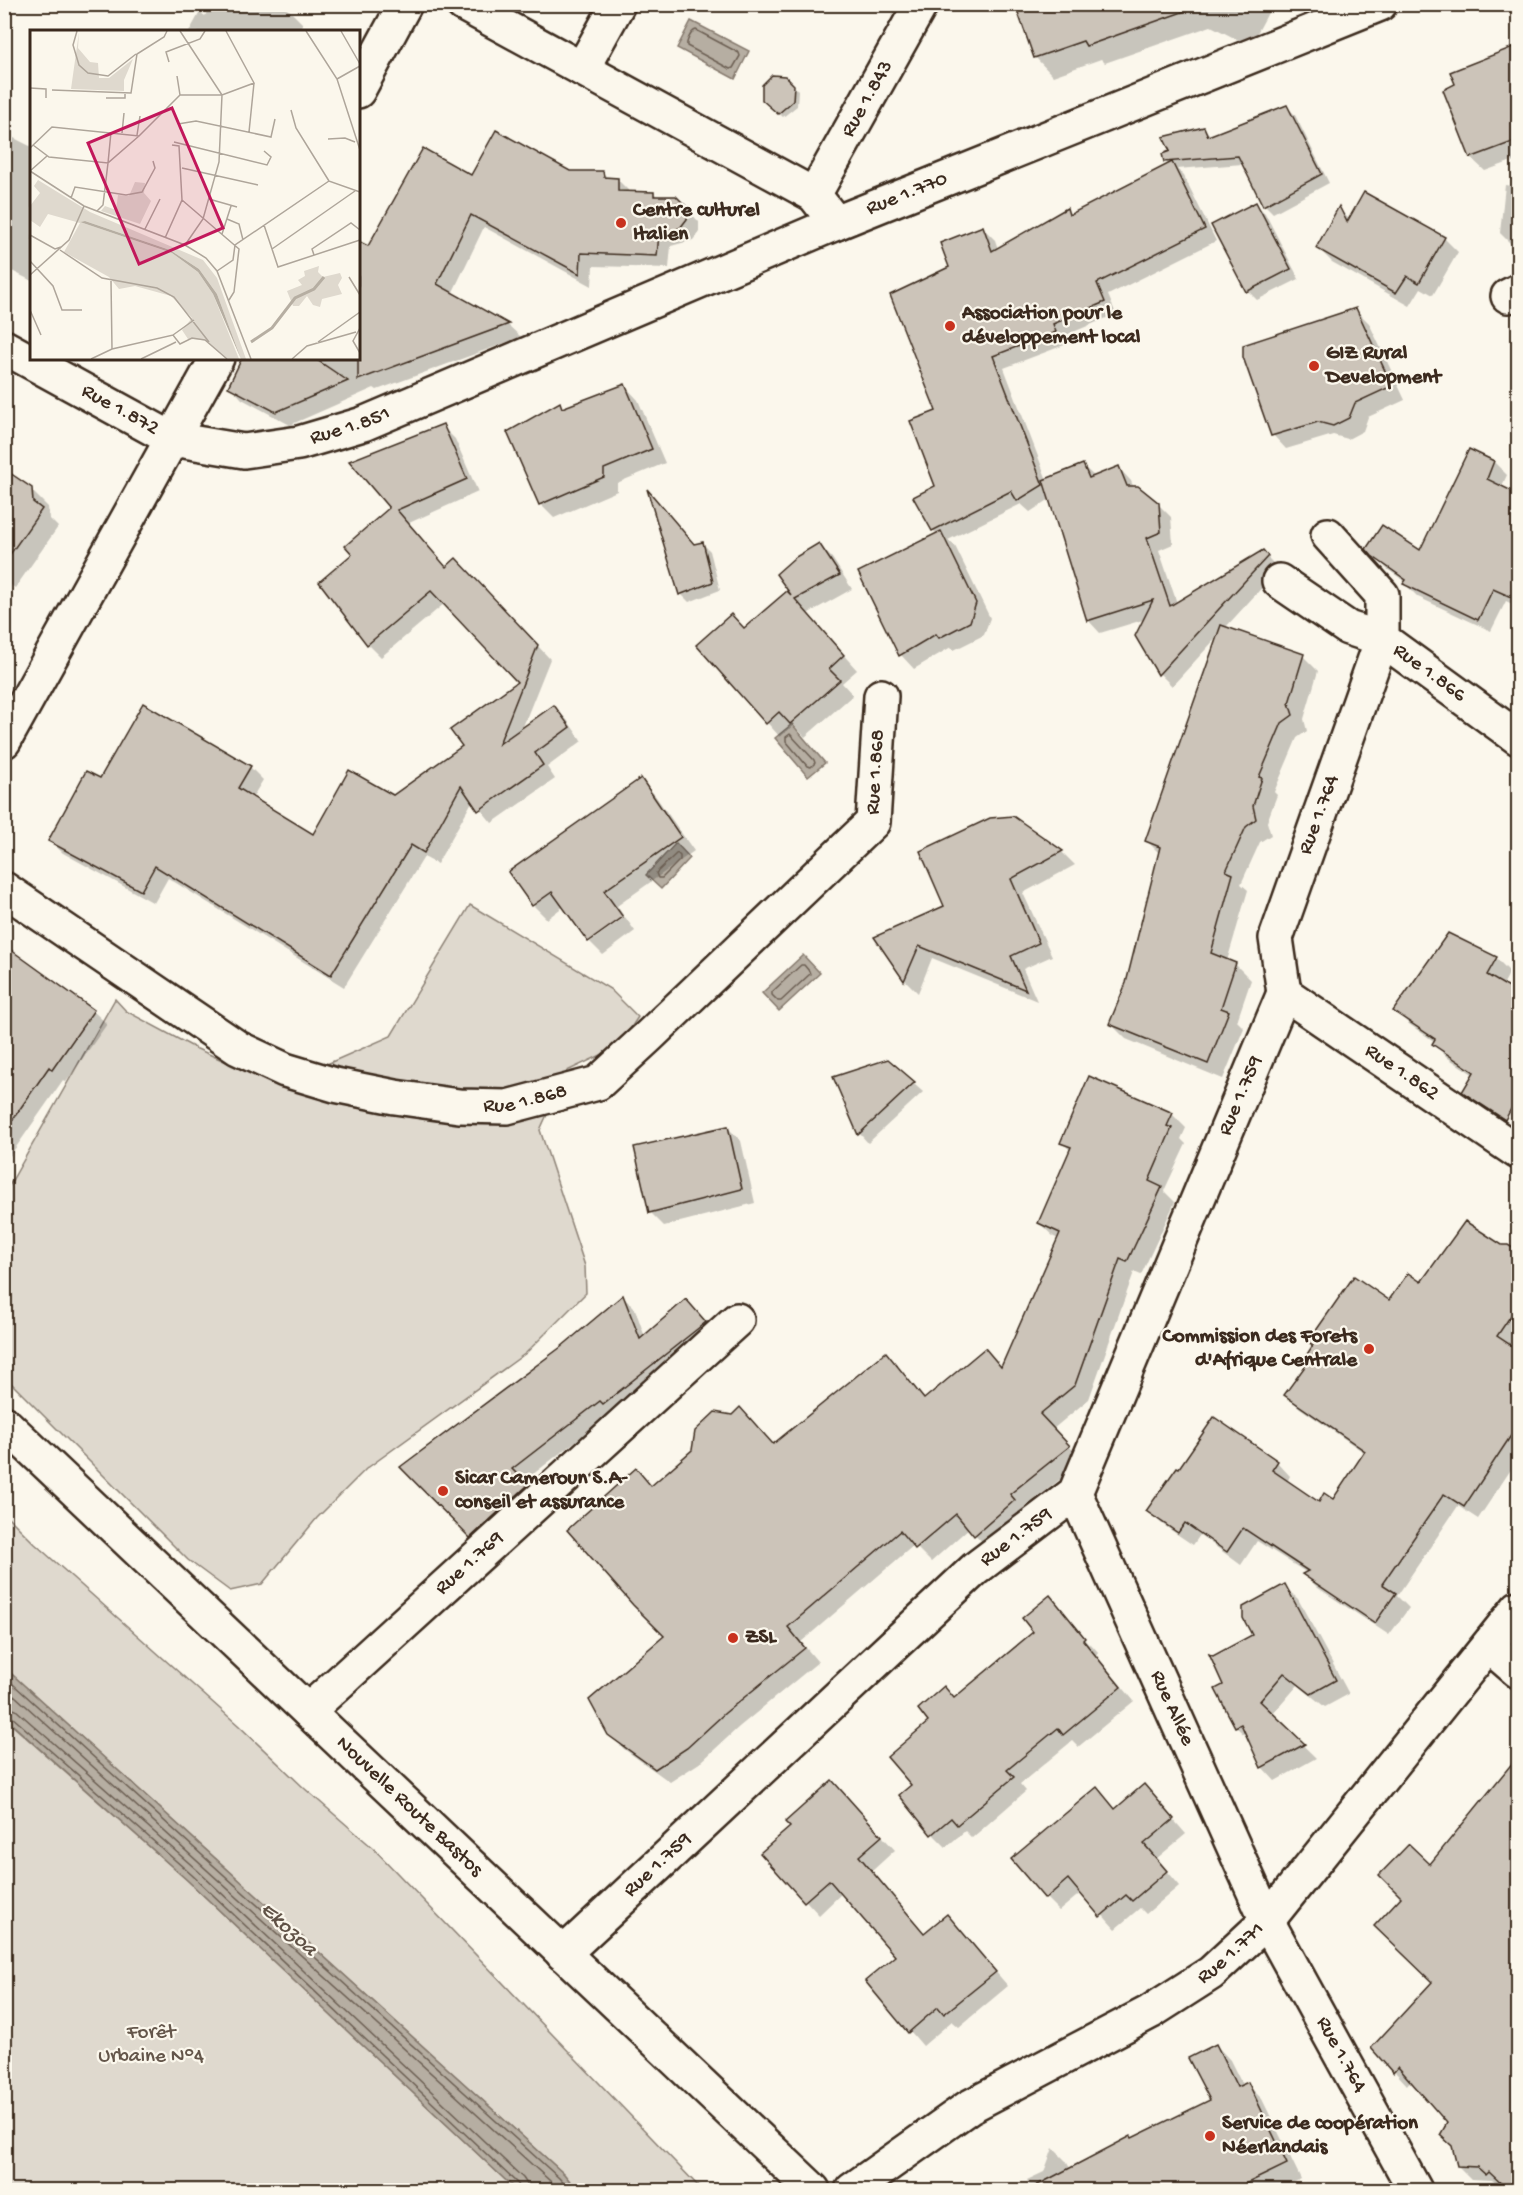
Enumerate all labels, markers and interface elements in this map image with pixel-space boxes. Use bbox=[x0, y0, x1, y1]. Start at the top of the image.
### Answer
inset map bbox=[30, 30, 360, 360]
street label: Rue 1.843 bbox=[836, 56, 899, 142]
street label: Rue 1.770 bbox=[863, 167, 952, 222]
place label: Centre culturel Italien bbox=[632, 199, 760, 248]
marker: Centre culturel Italien bbox=[614, 216, 628, 230]
place label: Association pour le développement local bbox=[961, 302, 1141, 351]
marker: Association pour le développement local bbox=[943, 319, 957, 333]
place label: GIZ Rural Development bbox=[1324, 342, 1443, 391]
marker: GIZ Rural Development bbox=[1307, 359, 1321, 373]
street label: Rue 1.872 bbox=[77, 379, 163, 442]
street label: Rue 1.851 bbox=[307, 401, 394, 451]
street label: Rue 1.866 bbox=[1388, 638, 1471, 709]
street label: Rue 1.868 bbox=[861, 729, 891, 816]
street label: Rue 1.764 bbox=[1294, 772, 1346, 858]
street label: Rue 1.862 bbox=[1360, 1039, 1443, 1107]
street label: Rue 1.759 bbox=[1213, 1052, 1269, 1139]
street label: Rue 1.868 bbox=[483, 1079, 570, 1120]
place label: Commission des Forets d'Afrique Centrale bbox=[1161, 1325, 1358, 1374]
marker: Commission des Forets d'Afrique Centrale bbox=[1362, 1342, 1376, 1356]
place label: Sicar Cameroun S.A- conseil et assurance bbox=[455, 1467, 628, 1516]
marker: Sicar Cameroun S.A- conseil et assurance bbox=[436, 1484, 450, 1498]
street label: Rue 1.759 bbox=[975, 1502, 1058, 1573]
street label: Rue 1.769 bbox=[430, 1526, 510, 1601]
place label: ZSL bbox=[745, 1626, 777, 1651]
marker: ZSL bbox=[726, 1631, 740, 1645]
street label: Rue Allée bbox=[1144, 1667, 1200, 1751]
street label: Nouvelle Route Bastos bbox=[330, 1731, 489, 1883]
street label: Rue 1.759 bbox=[619, 1827, 698, 1903]
water label: Ekozoa bbox=[254, 1897, 323, 1964]
street label: Rue 1.771 bbox=[1193, 1917, 1270, 1991]
street label: Rue 1.764 bbox=[1310, 2012, 1372, 2098]
park label: Forêt Urbaine N°4 bbox=[98, 2021, 204, 2070]
place label: Service de coopération Néerlandais bbox=[1222, 2112, 1419, 2161]
marker: Service de coopération Néerlandais bbox=[1203, 2129, 1217, 2143]

